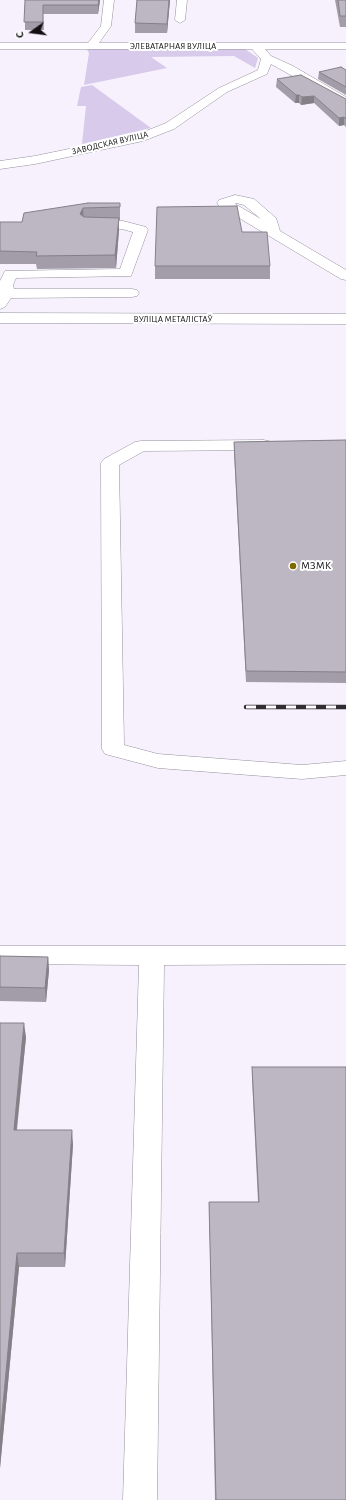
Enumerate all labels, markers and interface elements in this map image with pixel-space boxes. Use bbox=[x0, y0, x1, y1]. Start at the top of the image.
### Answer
north arrow bbox=[12, 12, 52, 52]
text: С bbox=[14, 31, 26, 39]
street label: ЭЛЕВАТАРНАЯ ВУЛІЦА bbox=[130, 41, 216, 51]
street label: ЗАВОДСКАЯ ВУЛІЦА bbox=[71, 129, 149, 157]
street label: ВУЛІЦА МЕТАЛІСТАЎ bbox=[134, 314, 212, 324]
place label: МЗМК bbox=[301, 559, 331, 573]
marker: МЗМК bbox=[288, 561, 298, 571]

